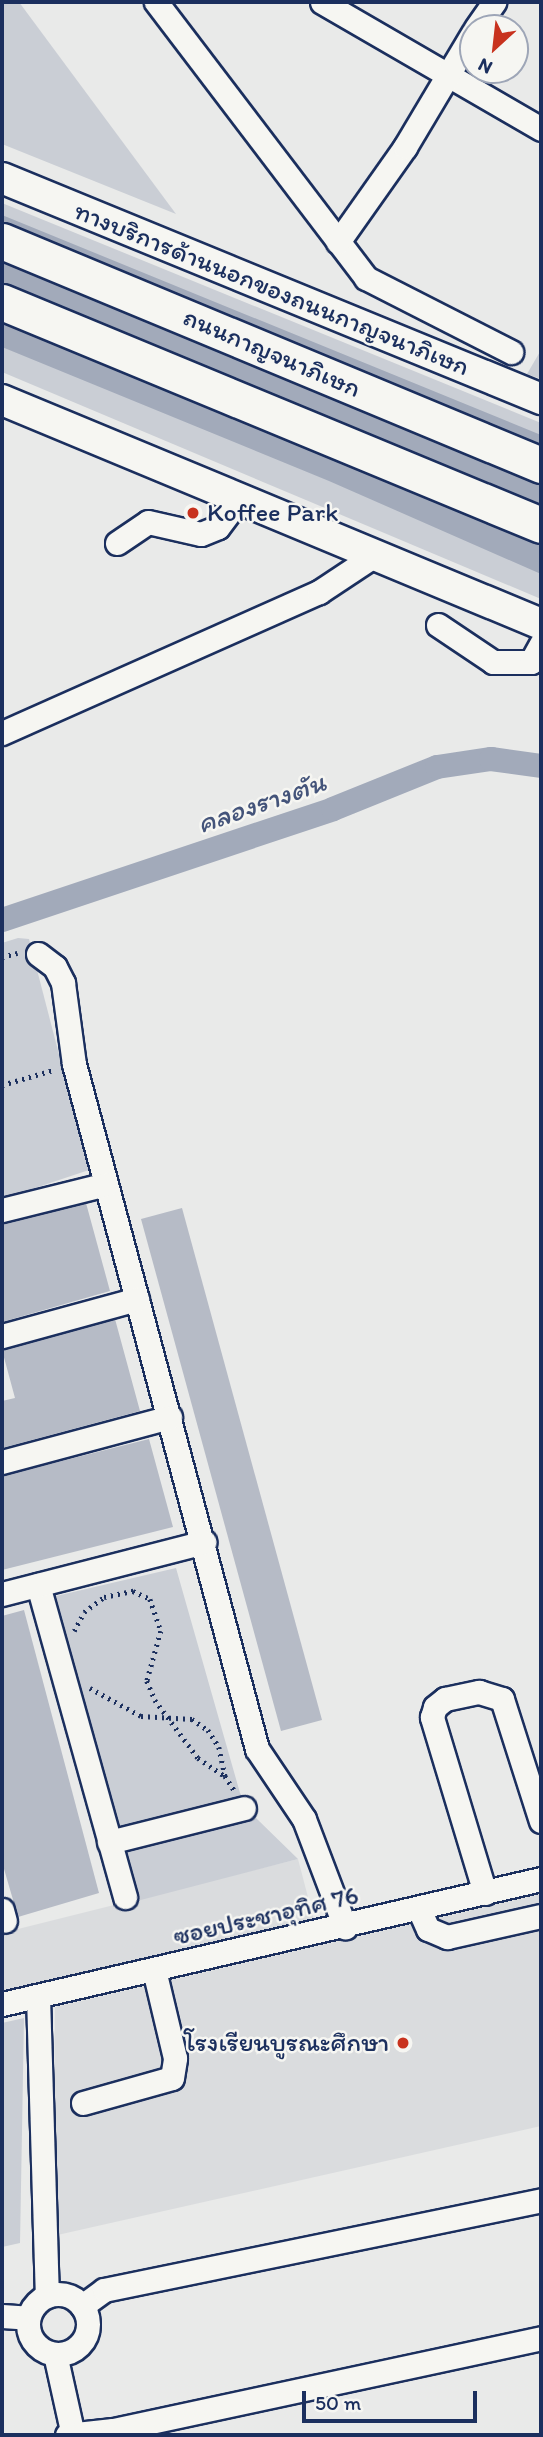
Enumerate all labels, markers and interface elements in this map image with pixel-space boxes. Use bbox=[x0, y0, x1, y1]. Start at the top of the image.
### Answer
north arrow bbox=[459, 14, 529, 84]
text: N bbox=[474, 53, 496, 80]
street label: ทางบริการด้านนอกของถนนกาญจนาภิเษก bbox=[70, 195, 474, 383]
street label: ถนนกาญจนาภิเษก bbox=[179, 302, 365, 404]
place label: Koffee Park bbox=[207, 497, 338, 529]
marker: Koffee Park bbox=[185, 505, 201, 521]
water label: คลองรางตัน bbox=[192, 764, 330, 840]
street label: ซอยประชาอุทิศ 76 bbox=[171, 1880, 361, 1952]
place label: โรงเรียนบูรณะศึกษา bbox=[184, 2027, 389, 2059]
marker: โรงเรียนบูรณะศึกษา bbox=[395, 2035, 411, 2051]
scale bar bbox=[305, 2378, 480, 2422]
text: 50 m bbox=[315, 2390, 361, 2415]

